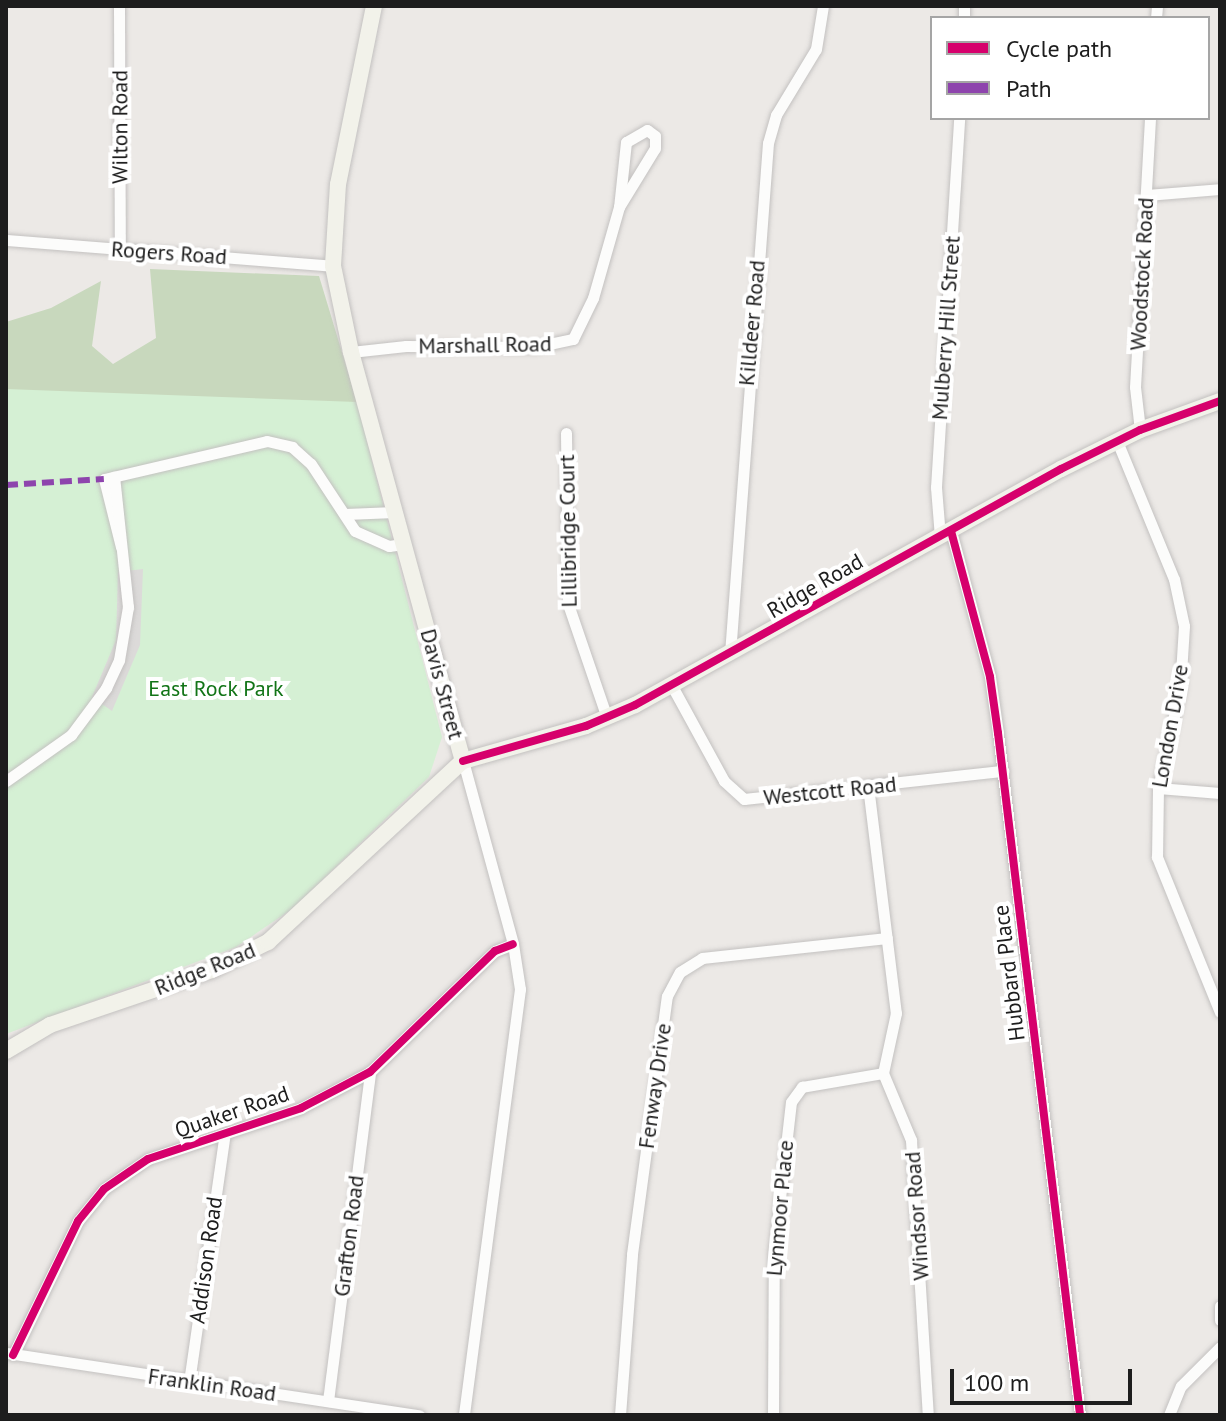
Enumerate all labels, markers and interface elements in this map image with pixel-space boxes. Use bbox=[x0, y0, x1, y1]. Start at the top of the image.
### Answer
legend bbox=[930, 16, 1210, 120]
text: Cycle path bbox=[1006, 33, 1112, 64]
street label: Wilton Road bbox=[107, 70, 133, 184]
text: Path bbox=[1006, 73, 1052, 104]
street label: Woodstock Road bbox=[1125, 196, 1159, 352]
street label: Mulberry Hill Street bbox=[926, 235, 966, 421]
street label: Rogers Road bbox=[110, 236, 228, 270]
street label: Killdeer Road bbox=[733, 259, 771, 387]
street label: Marshall Road bbox=[418, 331, 552, 359]
street label: Lillibridge Court bbox=[553, 454, 583, 608]
street label: Ridge Road bbox=[762, 548, 868, 624]
street label: Davis Street bbox=[415, 626, 469, 742]
street label: London Drive bbox=[1146, 662, 1194, 790]
park label: East Rock Park bbox=[148, 676, 284, 702]
street label: Westcott Road bbox=[762, 771, 898, 811]
street label: Hubbard Place bbox=[988, 904, 1030, 1042]
street label: Ridge Road bbox=[151, 937, 259, 1001]
street label: Fenway Drive bbox=[633, 1021, 677, 1151]
street label: Quaker Road bbox=[171, 1080, 293, 1144]
street label: Lynmoor Place bbox=[761, 1139, 799, 1277]
street label: Windsor Road bbox=[899, 1151, 935, 1281]
street label: Grafton Road bbox=[328, 1174, 370, 1298]
street label: Addison Road bbox=[184, 1195, 228, 1325]
scale bar bbox=[954, 1353, 1136, 1403]
street label: Franklin Road bbox=[146, 1363, 278, 1407]
text: 100 m bbox=[964, 1367, 1029, 1398]

